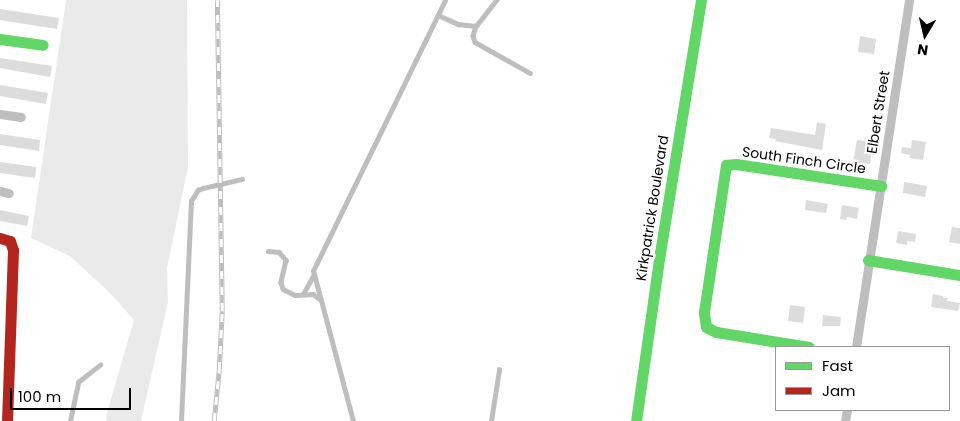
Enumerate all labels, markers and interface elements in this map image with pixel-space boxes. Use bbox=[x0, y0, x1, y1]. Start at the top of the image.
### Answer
north arrow bbox=[900, 10, 950, 60]
text: N bbox=[916, 39, 929, 61]
street label: Elbert Street bbox=[863, 69, 893, 155]
street label: Kirkpatrick Boulevard bbox=[632, 134, 672, 282]
street label: South Finch Circle bbox=[741, 143, 867, 177]
legend bbox=[775, 346, 950, 411]
text: Fast bbox=[822, 355, 853, 376]
scale bar bbox=[12, 378, 134, 410]
text: Jam bbox=[822, 380, 856, 401]
text: 100 m bbox=[18, 386, 61, 407]

